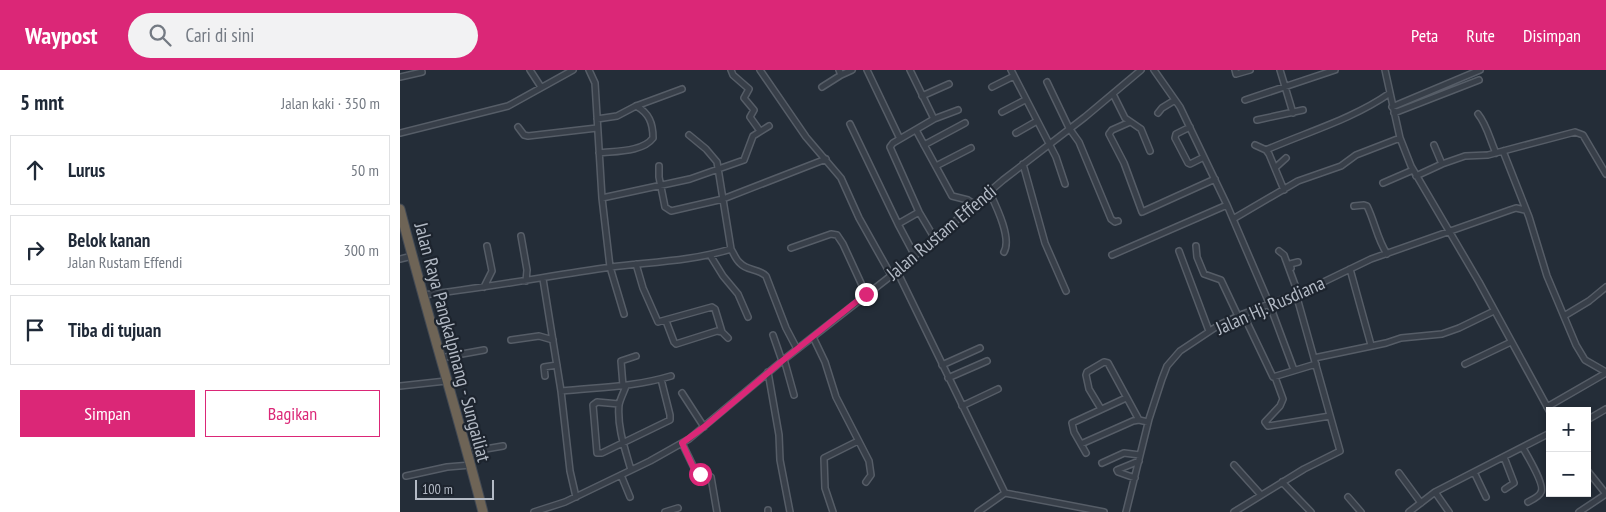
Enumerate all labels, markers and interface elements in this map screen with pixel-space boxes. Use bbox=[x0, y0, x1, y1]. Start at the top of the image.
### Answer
search box bbox=[128, 13, 478, 58]
text: Waypost bbox=[25, 20, 98, 51]
icon: search bbox=[146, 21, 174, 49]
text: Cari di sini bbox=[186, 23, 254, 47]
text: Peta bbox=[1411, 24, 1438, 47]
text: Rute bbox=[1466, 24, 1495, 47]
text: Disimpan bbox=[1523, 24, 1581, 47]
text: 5 mnt bbox=[20, 89, 64, 116]
text: Jalan kaki · 350 m bbox=[281, 93, 380, 113]
icon: ahead bbox=[21, 156, 49, 184]
text: Lurus bbox=[68, 158, 105, 182]
text: 50 m bbox=[351, 160, 379, 180]
street label: Jalan Rustam Effendi bbox=[880, 179, 1001, 286]
street label: Jalan Raya Pangkalpinang - Sungailiat bbox=[409, 219, 497, 465]
text: Belok kanan bbox=[68, 228, 150, 252]
icon: right bbox=[21, 236, 49, 264]
text: 300 m bbox=[344, 240, 379, 260]
text: Jalan Rustam Effendi bbox=[68, 252, 182, 272]
street label: Jalan Hj. Rusdiana bbox=[1211, 270, 1328, 340]
route end bbox=[855, 283, 878, 306]
icon: arrive bbox=[21, 316, 49, 344]
text: Tiba di tujuan bbox=[68, 318, 161, 342]
button: Simpan bbox=[20, 390, 195, 437]
button: Bagikan bbox=[205, 390, 380, 437]
map controls bbox=[1546, 407, 1591, 497]
button: + bbox=[1546, 407, 1591, 452]
button: − bbox=[1546, 452, 1591, 497]
route start bbox=[689, 463, 712, 486]
scale bar bbox=[415, 477, 494, 500]
text: 100 m bbox=[422, 480, 453, 498]

